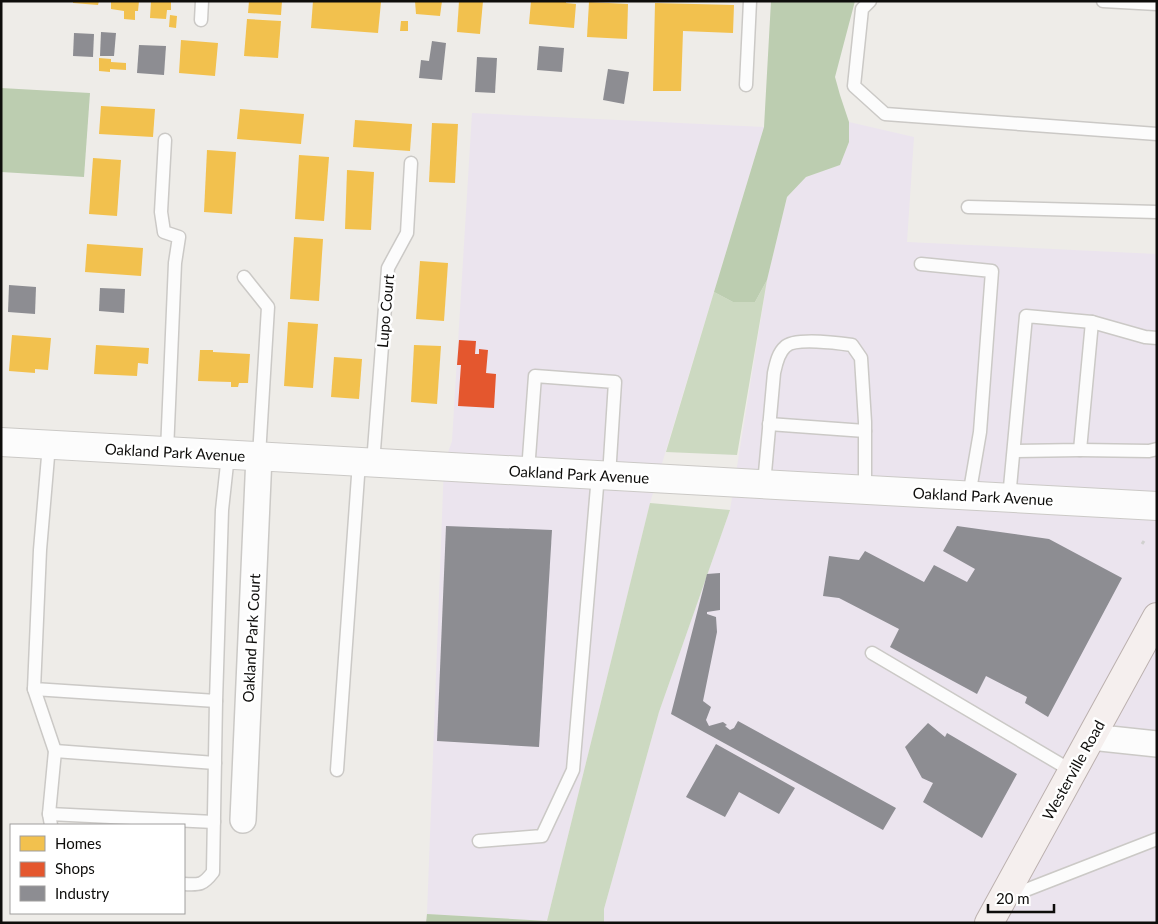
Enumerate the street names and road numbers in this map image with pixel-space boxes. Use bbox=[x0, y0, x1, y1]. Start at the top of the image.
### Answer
street label: Lupo Court bbox=[373, 273, 397, 349]
street label: Oakland Park Avenue bbox=[104, 439, 246, 465]
street label: Oakland Park Avenue bbox=[508, 461, 650, 487]
street label: Oakland Park Avenue bbox=[912, 483, 1054, 509]
street label: Oakland Park Court bbox=[239, 572, 263, 703]
street label: Westerville Road bbox=[1038, 717, 1108, 823]

